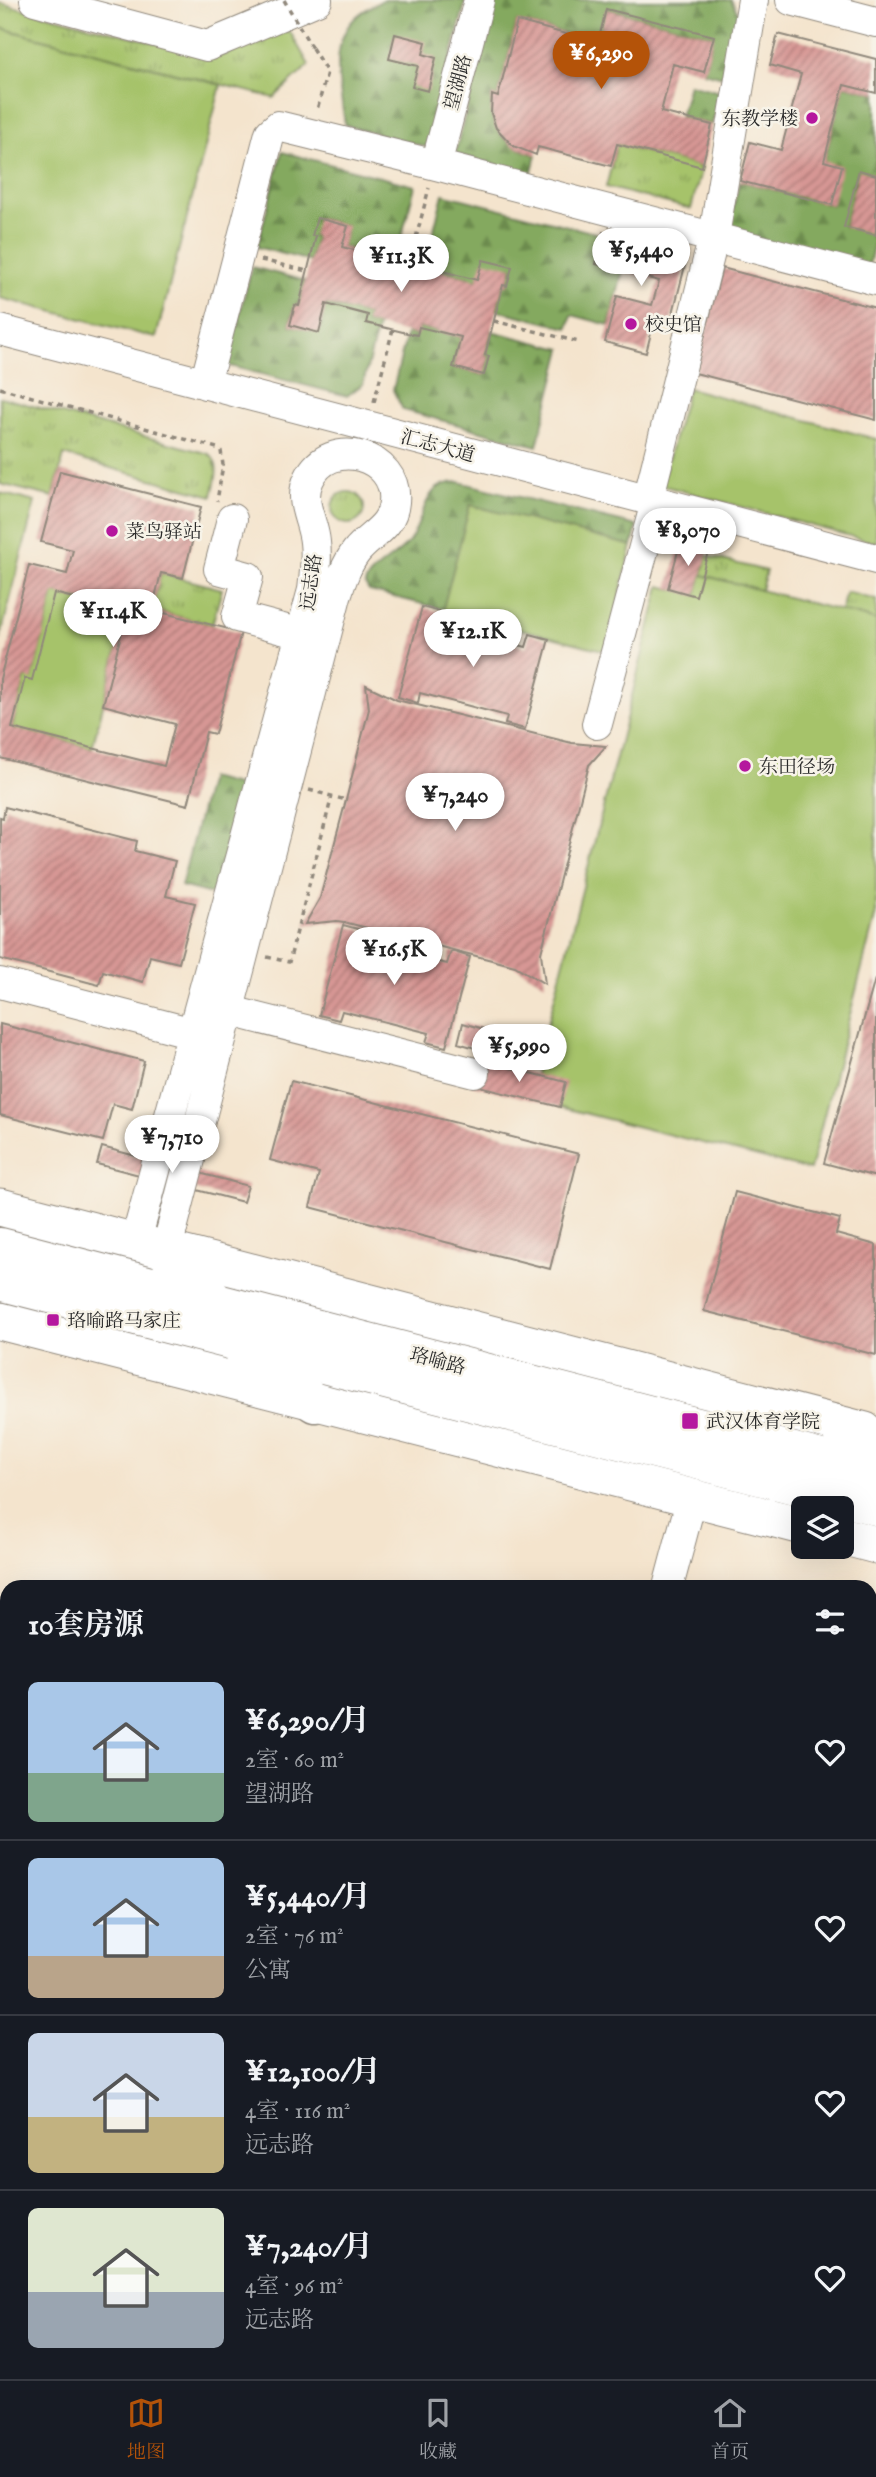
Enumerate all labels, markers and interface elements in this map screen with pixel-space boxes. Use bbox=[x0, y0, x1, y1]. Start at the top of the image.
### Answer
pin: ¥6,290 bbox=[544, 32, 658, 91]
text: ¥6,290 bbox=[569, 39, 633, 68]
street label: 望湖路 bbox=[440, 52, 478, 113]
place label: 东教学楼 bbox=[722, 108, 798, 132]
marker: 东教学楼 bbox=[804, 110, 820, 126]
pin: ¥5,440 bbox=[584, 229, 698, 288]
pin: ¥11.3K bbox=[344, 234, 458, 294]
text: ¥5,440 bbox=[608, 236, 674, 265]
text: ¥11.3K bbox=[369, 242, 433, 271]
place label: 校史馆 bbox=[645, 314, 702, 338]
marker: 校史馆 bbox=[623, 316, 639, 332]
street label: 汇志大道 bbox=[398, 426, 477, 468]
pin: ¥8,070 bbox=[631, 508, 745, 568]
text: ¥8,070 bbox=[655, 516, 721, 545]
place label: 菜鸟驿站 bbox=[126, 521, 202, 545]
marker: 菜鸟驿站 bbox=[104, 523, 120, 539]
street label: 远志路 bbox=[296, 552, 328, 612]
pin: ¥11.4K bbox=[56, 590, 170, 649]
text: ¥11.4K bbox=[80, 597, 146, 626]
pin: ¥12.1K bbox=[416, 610, 530, 669]
text: ¥12.1K bbox=[440, 617, 506, 646]
place label: 东田径场 bbox=[759, 756, 835, 780]
marker: 东田径场 bbox=[737, 758, 753, 774]
pin: ¥7,240 bbox=[398, 774, 512, 833]
text: ¥7,240 bbox=[421, 781, 489, 810]
pin: ¥16.5K bbox=[337, 928, 451, 987]
text: ¥16.5K bbox=[362, 935, 426, 964]
pin: ¥5,990 bbox=[462, 1024, 576, 1084]
text: ¥5,990 bbox=[488, 1032, 550, 1061]
pin: ¥7,710 bbox=[115, 1116, 229, 1175]
text: ¥7,710 bbox=[141, 1123, 203, 1152]
place label: 珞喻路马家庄 bbox=[67, 1310, 181, 1334]
marker: 珞喻路马家庄 bbox=[45, 1312, 61, 1328]
street label: 珞喻路 bbox=[407, 1343, 468, 1381]
marker: 武汉体育学院 bbox=[680, 1411, 700, 1431]
place label: 武汉体育学院 bbox=[706, 1411, 820, 1435]
map controls bbox=[791, 1496, 854, 1559]
button: layers bbox=[791, 1496, 854, 1559]
icon: filters bbox=[811, 1603, 849, 1641]
text: 10套房源 bbox=[28, 1607, 144, 1645]
text: ¥6,290/月 bbox=[245, 1703, 370, 1741]
icon: home bbox=[84, 1710, 168, 1794]
icon: heart bbox=[811, 1733, 849, 1771]
text: 2室 · 60 m² bbox=[245, 1746, 344, 1775]
text: 望湖路 bbox=[245, 1780, 314, 1809]
text: ¥5,440/月 bbox=[245, 1879, 371, 1917]
icon: home bbox=[84, 1886, 168, 1970]
icon: heart bbox=[811, 1909, 849, 1947]
text: 2室 · 76 m² bbox=[245, 1922, 344, 1951]
text: 公寓 bbox=[245, 1956, 291, 1985]
text: ¥12,100/月 bbox=[245, 2054, 381, 2092]
icon: home bbox=[84, 2061, 168, 2145]
icon: heart bbox=[811, 2084, 849, 2122]
text: 4室 · 116 m² bbox=[245, 2097, 350, 2126]
text: 远志路 bbox=[245, 2131, 314, 2160]
text: ¥7,240/月 bbox=[245, 2229, 373, 2267]
icon: home bbox=[84, 2236, 168, 2320]
icon: heart bbox=[811, 2259, 849, 2297]
text: 4室 · 96 m² bbox=[245, 2272, 343, 2301]
text: 远志路 bbox=[245, 2306, 314, 2335]
tab: 地图 bbox=[127, 2394, 165, 2465]
tab: 收藏 bbox=[419, 2394, 457, 2465]
tab: 首页 bbox=[711, 2394, 749, 2465]

